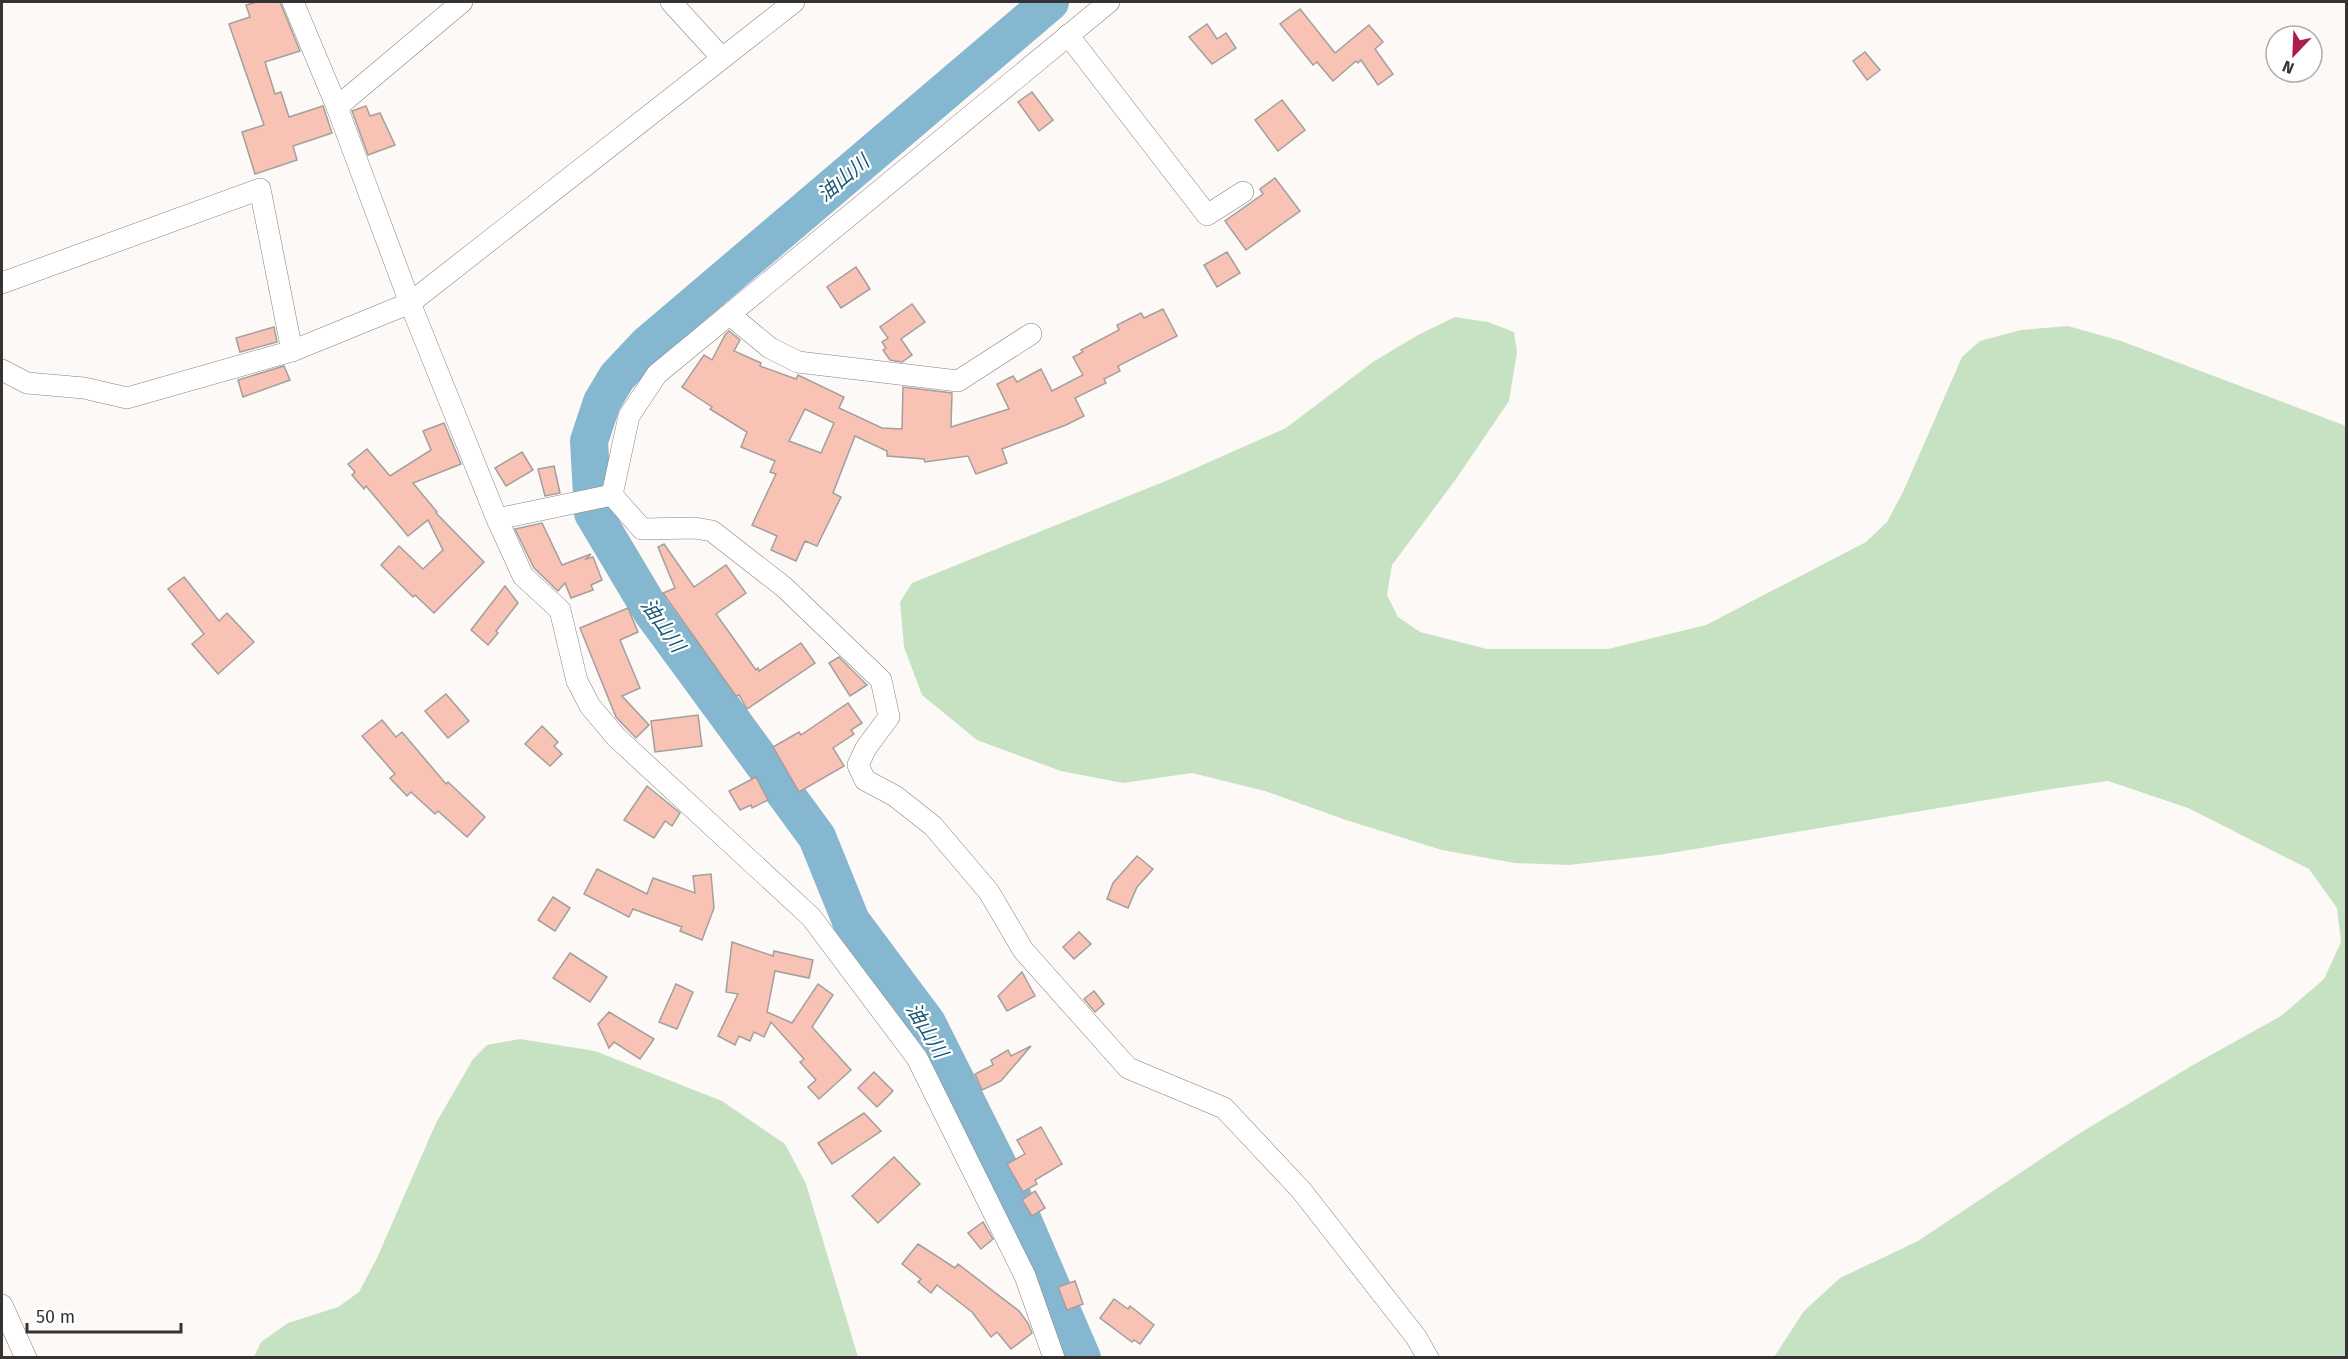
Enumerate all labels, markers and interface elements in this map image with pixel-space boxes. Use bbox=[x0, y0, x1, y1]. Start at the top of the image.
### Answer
north arrow bbox=[2264, 24, 2324, 84]
text: N bbox=[2280, 57, 2297, 78]
water label: 油山川 bbox=[812, 148, 875, 206]
water label: 油山川 bbox=[636, 594, 691, 658]
water label: 油山川 bbox=[901, 998, 954, 1064]
scale bar bbox=[27, 1296, 182, 1334]
text: 50 m bbox=[36, 1306, 75, 1328]

